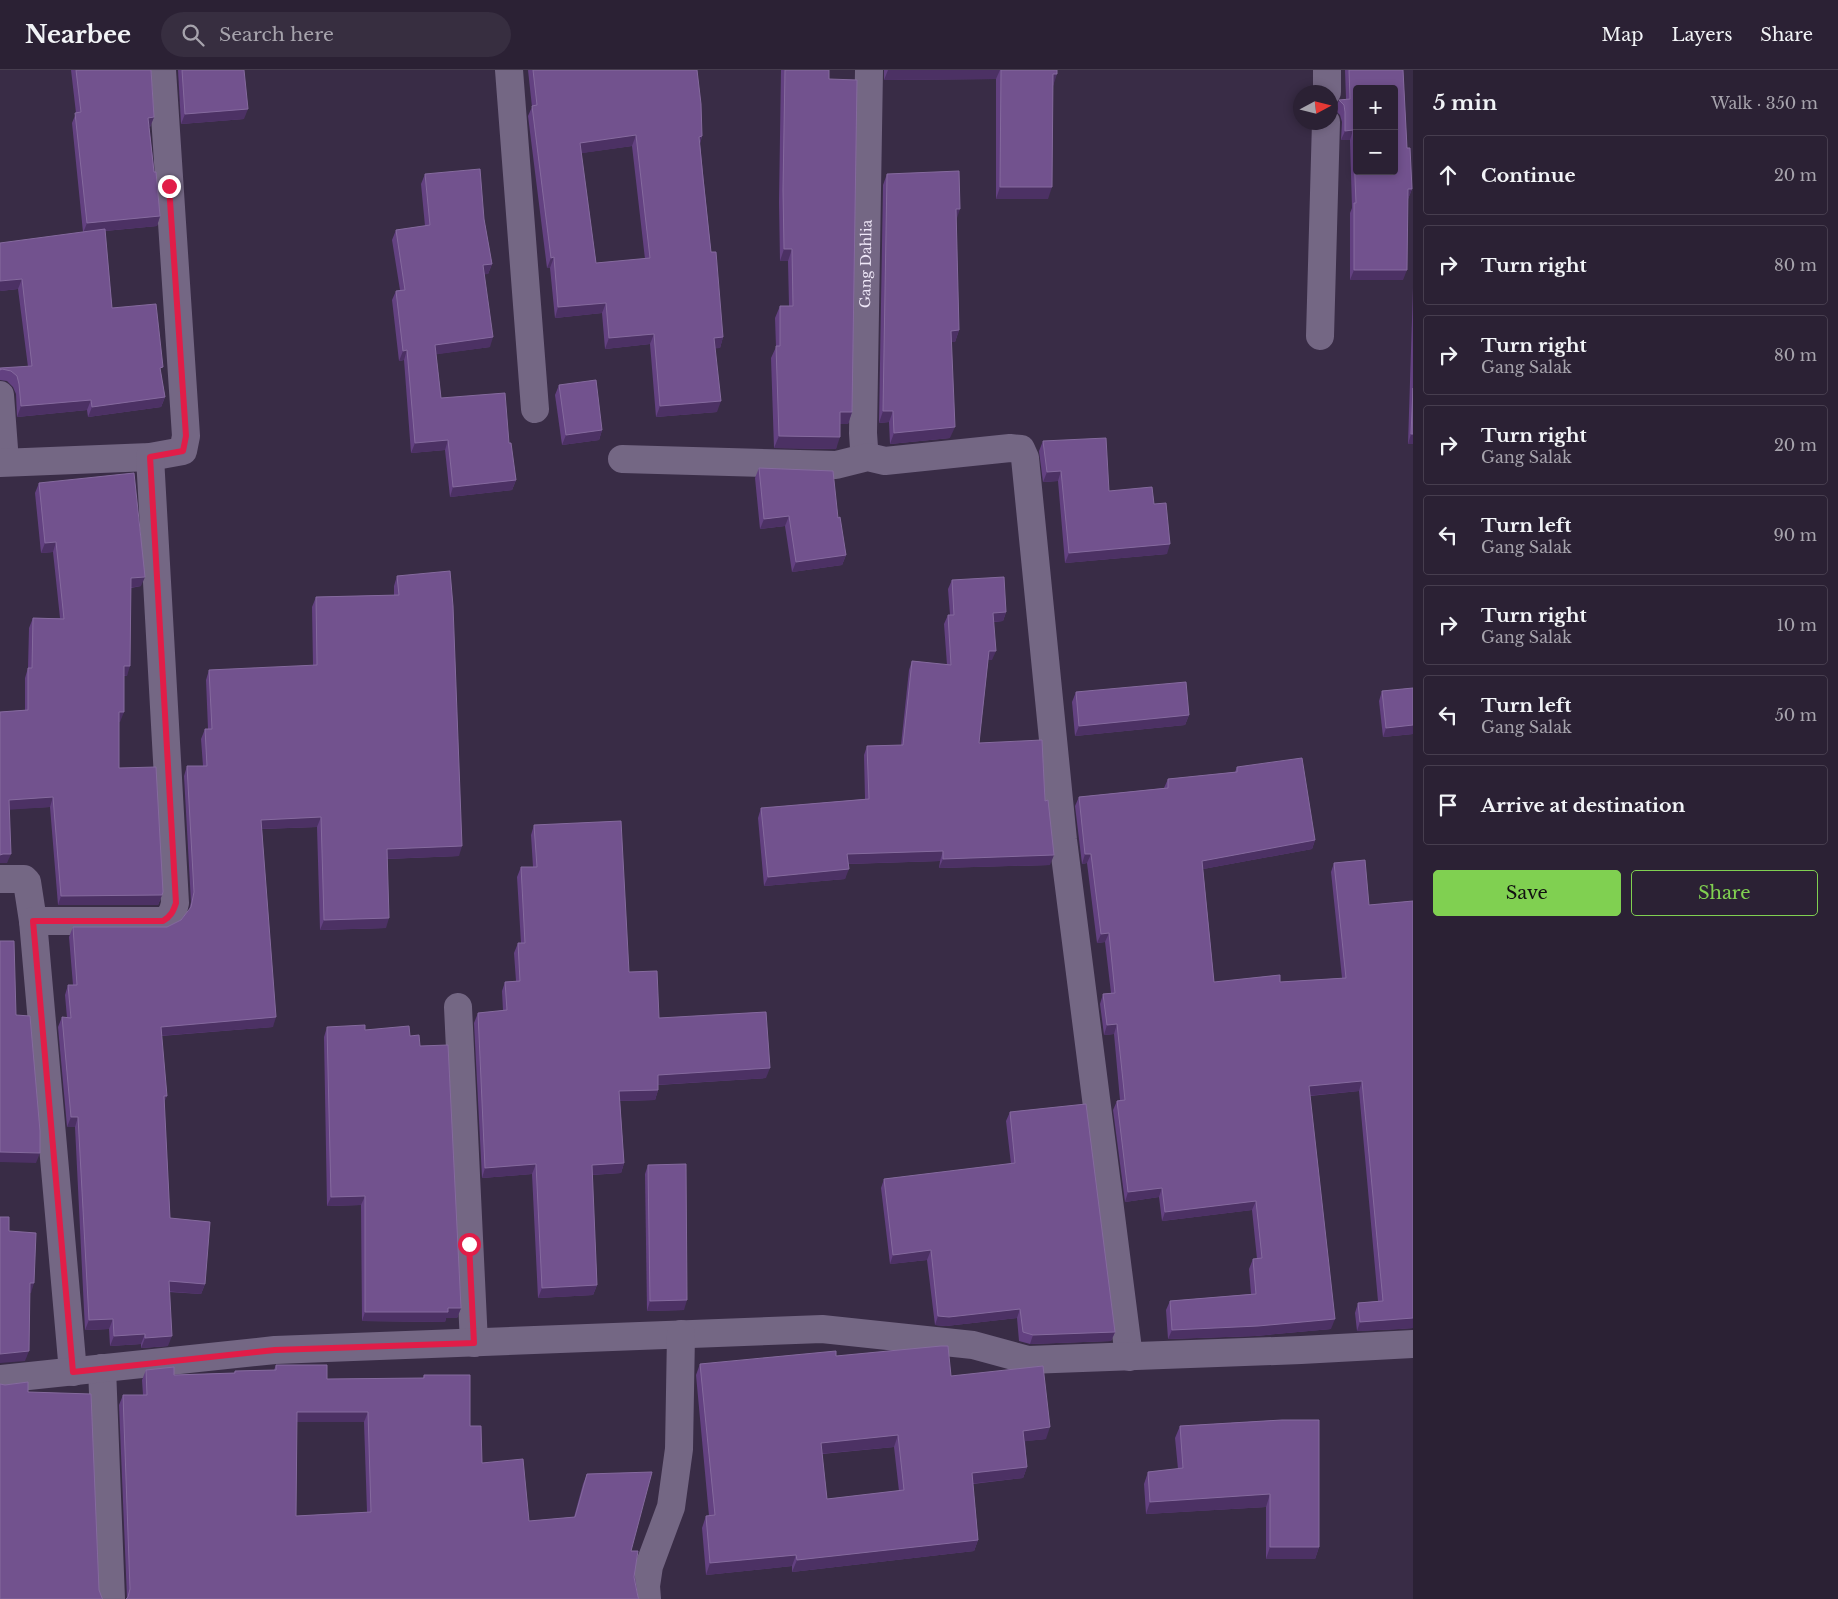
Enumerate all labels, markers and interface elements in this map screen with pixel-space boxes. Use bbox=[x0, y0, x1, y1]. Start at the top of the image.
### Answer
search box bbox=[161, 12, 511, 57]
text: Nearbee bbox=[25, 20, 131, 49]
icon: search bbox=[179, 21, 207, 49]
text: Search here bbox=[219, 23, 334, 46]
text: Map bbox=[1602, 24, 1643, 46]
text: Layers bbox=[1671, 24, 1732, 46]
text: Share bbox=[1760, 24, 1813, 46]
north arrow bbox=[1293, 85, 1338, 130]
map controls bbox=[1353, 85, 1398, 175]
button: + bbox=[1353, 85, 1398, 130]
text: 5 min bbox=[1433, 90, 1497, 116]
text: Walk · 350 m bbox=[1711, 93, 1818, 113]
button: − bbox=[1353, 130, 1398, 175]
icon: ahead bbox=[1434, 161, 1462, 189]
text: Continue bbox=[1481, 164, 1576, 187]
text: 20 m bbox=[1774, 165, 1817, 185]
route end bbox=[158, 175, 181, 198]
street label: Gang Dahlia bbox=[856, 219, 876, 308]
icon: right bbox=[1434, 251, 1462, 279]
text: Turn right bbox=[1481, 254, 1587, 277]
text: 80 m bbox=[1774, 255, 1817, 275]
text: Turn right bbox=[1481, 334, 1587, 357]
icon: right bbox=[1434, 341, 1462, 369]
text: 80 m bbox=[1774, 345, 1817, 365]
text: Gang Salak bbox=[1481, 357, 1572, 377]
text: Turn right bbox=[1481, 424, 1587, 447]
icon: right bbox=[1434, 431, 1462, 459]
text: 20 m bbox=[1774, 435, 1817, 455]
text: Gang Salak bbox=[1481, 447, 1572, 467]
text: Turn left bbox=[1481, 514, 1572, 537]
icon: left bbox=[1434, 521, 1462, 549]
text: 90 m bbox=[1774, 525, 1817, 545]
text: Gang Salak bbox=[1481, 537, 1572, 557]
text: Turn right bbox=[1481, 604, 1587, 627]
icon: right bbox=[1434, 611, 1462, 639]
text: 10 m bbox=[1777, 615, 1817, 635]
text: Gang Salak bbox=[1481, 627, 1572, 647]
text: Turn left bbox=[1481, 694, 1572, 717]
icon: left bbox=[1434, 701, 1462, 729]
text: 50 m bbox=[1775, 705, 1817, 725]
text: Gang Salak bbox=[1481, 717, 1572, 737]
icon: arrive bbox=[1434, 791, 1462, 819]
text: Arrive at destination bbox=[1481, 794, 1685, 817]
button: Save bbox=[1433, 870, 1621, 916]
button: Share bbox=[1631, 870, 1818, 916]
route start bbox=[458, 1233, 481, 1256]

